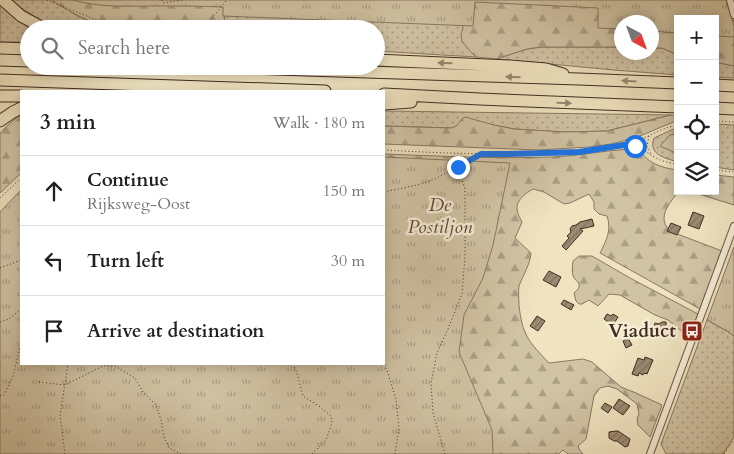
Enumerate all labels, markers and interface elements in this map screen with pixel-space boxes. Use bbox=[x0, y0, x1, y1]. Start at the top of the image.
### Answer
north arrow bbox=[614, 15, 659, 60]
map controls bbox=[674, 15, 719, 195]
button: + bbox=[674, 15, 719, 60]
search box bbox=[20, 20, 385, 75]
icon: search bbox=[38, 34, 66, 62]
text: Search here bbox=[78, 35, 170, 61]
one-way arrow bbox=[436, 59, 452, 67]
button: − bbox=[674, 60, 719, 105]
one-way arrow bbox=[505, 72, 521, 80]
one-way arrow bbox=[621, 77, 637, 85]
one-way arrow bbox=[556, 99, 572, 107]
button: locate bbox=[674, 105, 719, 150]
text: 3 min bbox=[40, 108, 96, 137]
text: Walk · 180 m bbox=[273, 112, 365, 134]
route start bbox=[624, 135, 647, 158]
button: layers bbox=[674, 150, 719, 195]
route end bbox=[447, 156, 470, 179]
text: Continue bbox=[87, 167, 169, 193]
icon: ahead bbox=[40, 177, 68, 205]
text: 150 m bbox=[323, 180, 365, 202]
park label: De Postiljon bbox=[408, 192, 473, 240]
text: Rijksweg-Oost bbox=[87, 193, 190, 215]
icon: left bbox=[40, 247, 68, 275]
text: Turn left bbox=[87, 248, 164, 274]
text: 30 m bbox=[331, 250, 365, 272]
icon: arrive bbox=[40, 317, 68, 345]
text: Arrive at destination bbox=[87, 318, 264, 344]
place label: Viaduct bbox=[608, 318, 676, 344]
bus stop icon: Viaduct bbox=[680, 319, 704, 343]

